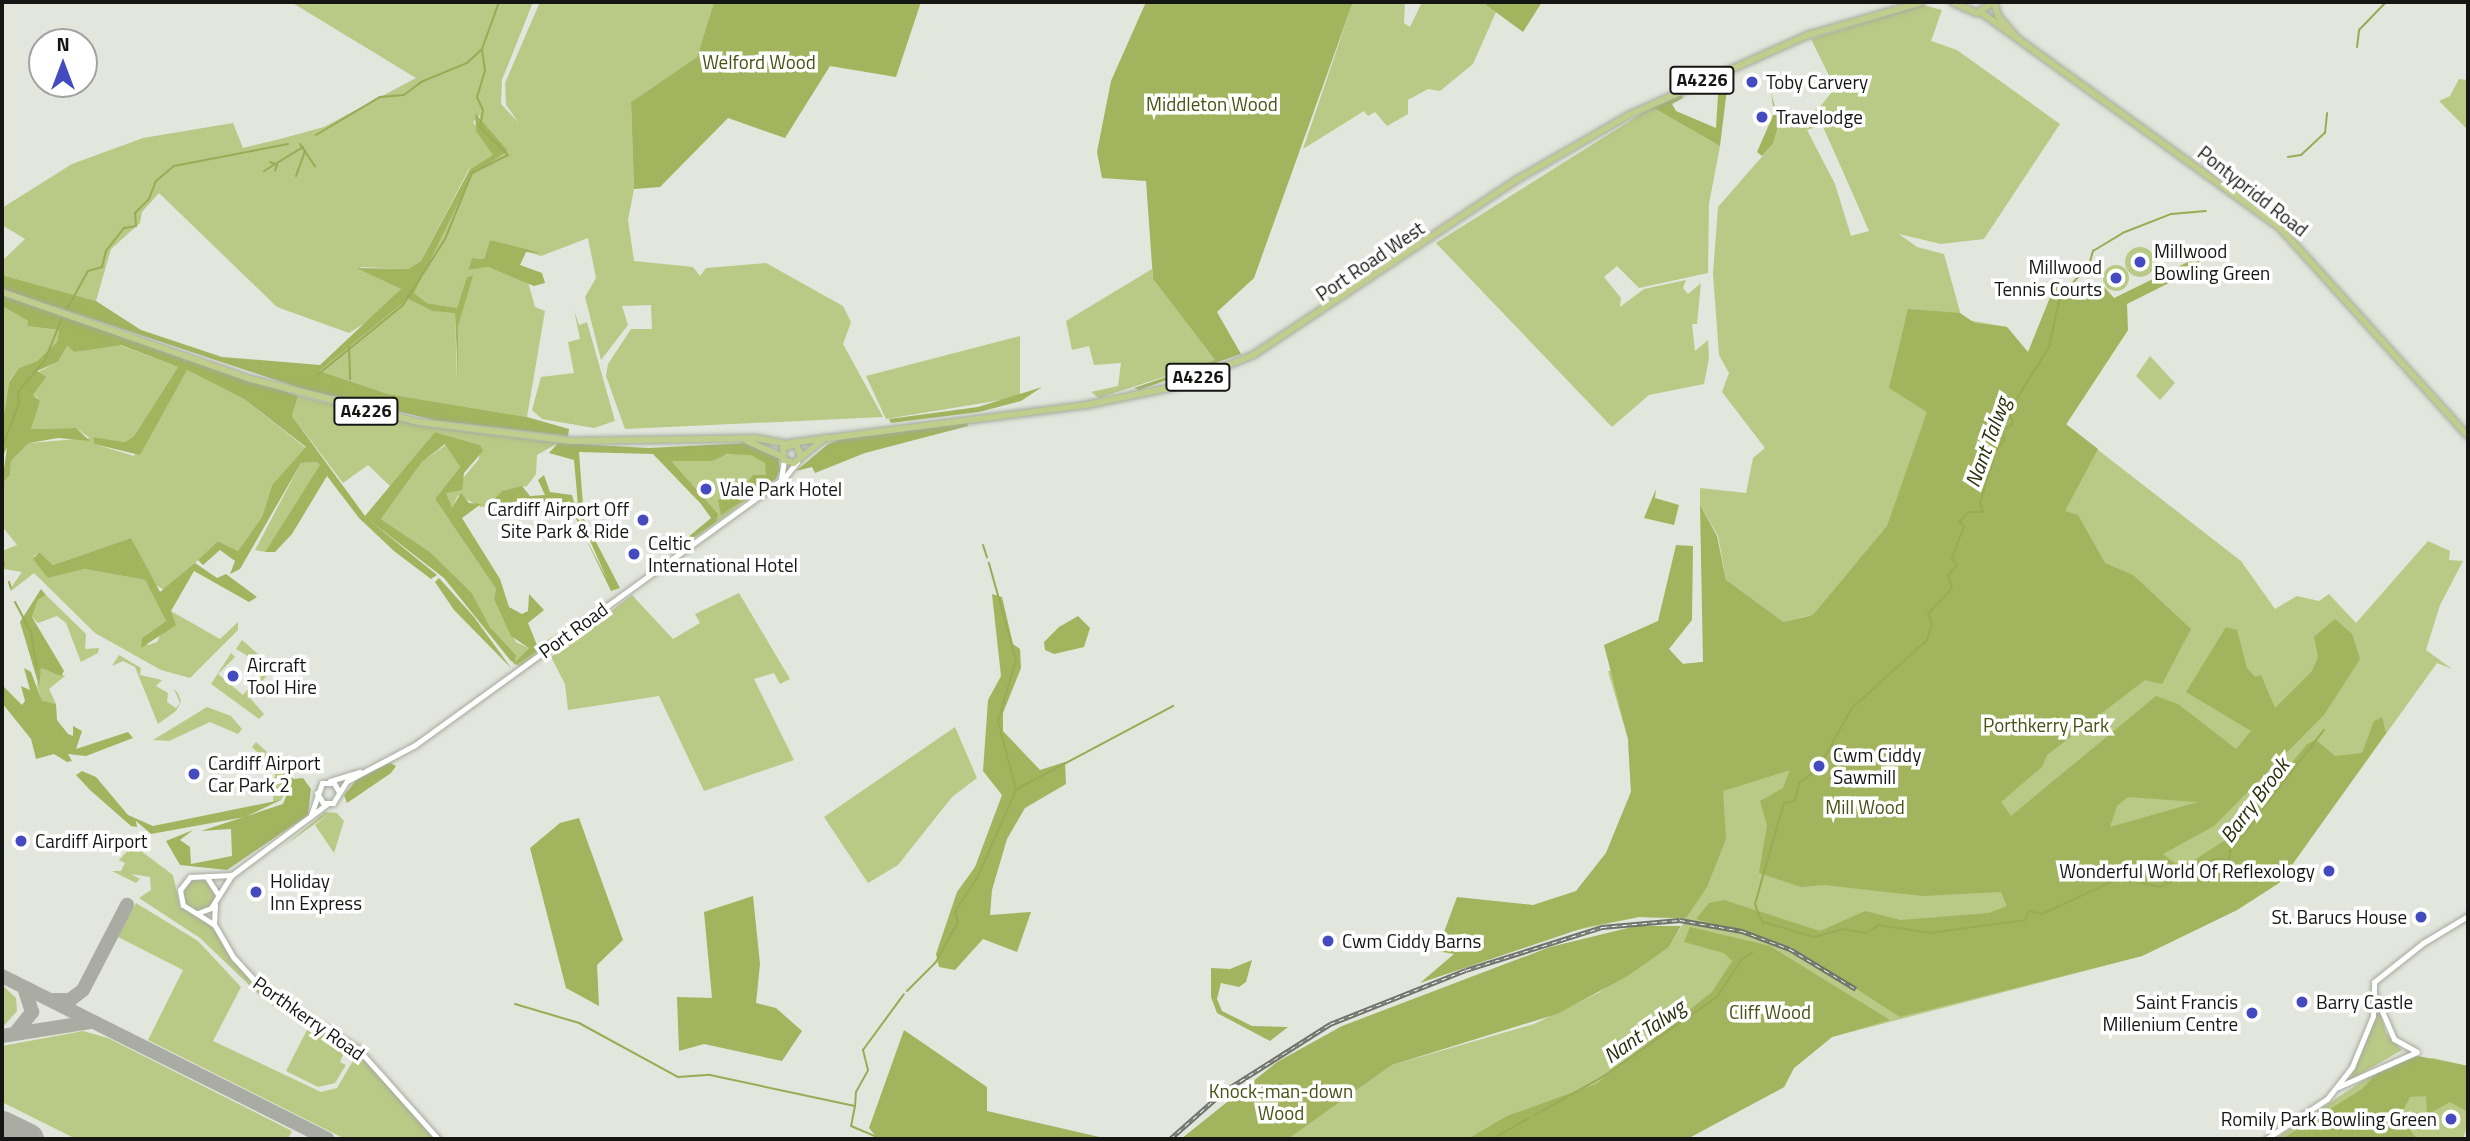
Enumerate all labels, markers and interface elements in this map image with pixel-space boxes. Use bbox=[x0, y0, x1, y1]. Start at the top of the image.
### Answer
north arrow bbox=[28, 28, 98, 98]
text: N bbox=[56, 29, 70, 58]
park label: Welford Wood bbox=[702, 51, 816, 73]
road number: A4226 bbox=[1669, 66, 1735, 94]
place label: Toby Carvery bbox=[1766, 71, 1868, 93]
marker: Toby Carvery bbox=[1744, 74, 1760, 90]
park label: Middleton Wood bbox=[1146, 93, 1278, 115]
place label: Travelodge bbox=[1776, 106, 1863, 128]
marker: Travelodge bbox=[1754, 109, 1770, 125]
street label: Pontypridd Road bbox=[2193, 141, 2313, 241]
street label: Port Road West bbox=[1312, 216, 1428, 306]
place label: Millwood Bowling Green bbox=[2154, 240, 2270, 284]
marker: Millwood Bowling Green bbox=[2132, 254, 2148, 270]
place label: Millwood Tennis Courts bbox=[1994, 256, 2102, 300]
marker: Millwood Tennis Courts bbox=[2108, 270, 2124, 286]
road number: A4226 bbox=[1165, 362, 1231, 391]
water label: Nant Talwg bbox=[1959, 394, 2015, 490]
road number: A4226 bbox=[333, 396, 399, 426]
place label: Vale Park Hotel bbox=[720, 478, 842, 500]
marker: Vale Park Hotel bbox=[698, 481, 714, 497]
place label: Cardiff Airport Off Site Park & Ride bbox=[487, 498, 629, 542]
marker: Cardiff Airport Off Site Park & Ride bbox=[635, 512, 651, 528]
place label: Celtic International Hotel bbox=[648, 532, 798, 576]
marker: Celtic International Hotel bbox=[626, 546, 642, 562]
street label: Port Road bbox=[534, 597, 612, 663]
place label: Aircraft Tool Hire bbox=[247, 654, 317, 698]
marker: Aircraft Tool Hire bbox=[225, 668, 241, 684]
park label: Porthkerry Park bbox=[1983, 714, 2109, 736]
place label: Cwm Ciddy Sawmill bbox=[1833, 744, 1921, 788]
place label: Cardiff Airport Car Park 2 bbox=[208, 752, 320, 796]
water label: Barry Brook bbox=[2214, 753, 2294, 847]
marker: Cwm Ciddy Sawmill bbox=[1811, 758, 1827, 774]
marker: Cardiff Airport Car Park 2 bbox=[186, 766, 202, 782]
park label: Mill Wood bbox=[1825, 796, 1905, 818]
place label: Cardiff Airport bbox=[35, 830, 147, 852]
marker: Cardiff Airport bbox=[13, 833, 29, 849]
place label: Wonderful World Of Reflexology bbox=[2059, 860, 2315, 882]
marker: Wonderful World Of Reflexology bbox=[2321, 863, 2337, 879]
place label: Holiday Inn Express bbox=[270, 870, 362, 914]
marker: Holiday Inn Express bbox=[248, 884, 264, 900]
place label: St. Barucs House bbox=[2271, 906, 2407, 928]
marker: St. Barucs House bbox=[2413, 909, 2429, 925]
place label: Cwm Ciddy Barns bbox=[1342, 930, 1481, 952]
marker: Cwm Ciddy Barns bbox=[1320, 933, 1336, 949]
street label: Porthkerry Road bbox=[249, 971, 369, 1065]
place label: Saint Francis Millenium Centre bbox=[2102, 991, 2238, 1035]
place label: Barry Castle bbox=[2316, 991, 2413, 1013]
water label: Nant Talwg bbox=[1598, 994, 1690, 1068]
marker: Barry Castle bbox=[2294, 994, 2310, 1010]
park label: Cliff Wood bbox=[1729, 1001, 1811, 1023]
marker: Saint Francis Millenium Centre bbox=[2244, 1005, 2260, 1021]
park label: Knock-man-down Wood bbox=[1209, 1080, 1353, 1124]
place label: Romily Park Bowling Green bbox=[2221, 1108, 2437, 1130]
marker: Romily Park Bowling Green bbox=[2443, 1111, 2459, 1127]

